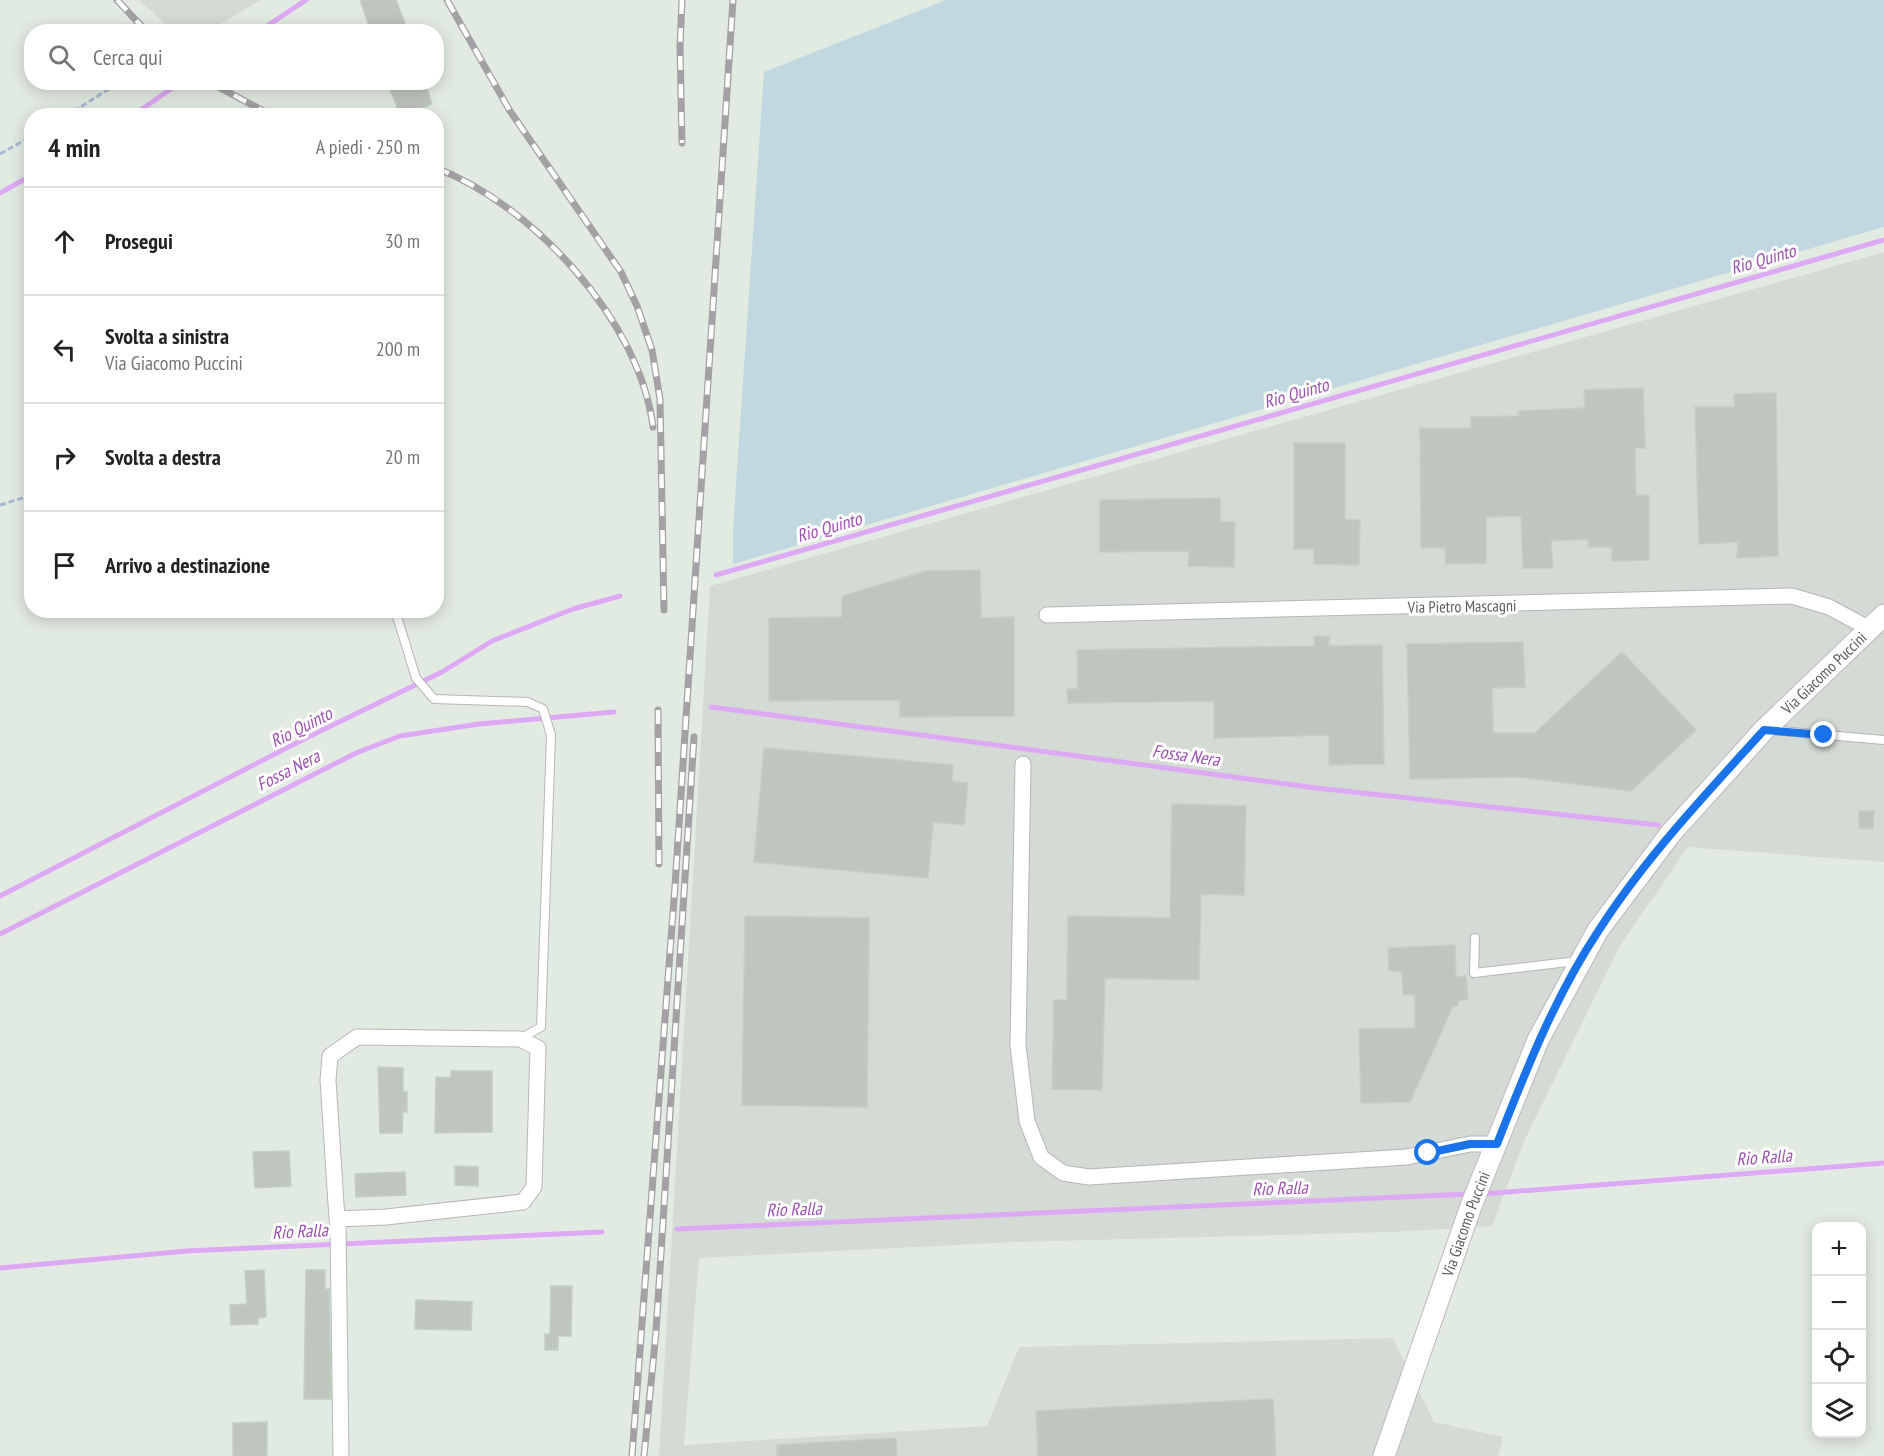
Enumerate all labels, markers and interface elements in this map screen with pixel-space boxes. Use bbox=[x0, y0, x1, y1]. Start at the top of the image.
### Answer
search box bbox=[24, 24, 444, 90]
icon: search bbox=[45, 41, 78, 74]
text: Cerca qui bbox=[93, 43, 163, 71]
text: 4 min bbox=[48, 131, 101, 164]
text: A piedi · 250 m bbox=[316, 134, 420, 160]
icon: ahead bbox=[48, 225, 81, 258]
text: Prosegui bbox=[105, 227, 173, 255]
text: 30 m bbox=[385, 228, 420, 254]
water label: Rio Quinto bbox=[1728, 238, 1799, 279]
text: Svolta a sinistra bbox=[105, 322, 229, 350]
icon: left bbox=[48, 333, 81, 366]
text: 200 m bbox=[376, 336, 420, 362]
text: Via Giacomo Puccini bbox=[105, 350, 243, 376]
water label: Rio Quinto bbox=[1261, 372, 1332, 413]
icon: right bbox=[48, 441, 81, 474]
text: Svolta a destra bbox=[105, 443, 221, 471]
text: 20 m bbox=[385, 444, 420, 470]
water label: Rio Quinto bbox=[794, 506, 865, 547]
icon: arrive bbox=[48, 549, 81, 582]
text: Arrivo a destinazione bbox=[105, 551, 270, 579]
street label: Via Pietro Mascagni bbox=[1407, 595, 1516, 617]
street label: Via Giacomo Puccini bbox=[1776, 627, 1871, 719]
water label: Rio Quinto bbox=[266, 701, 337, 752]
route end bbox=[1810, 721, 1836, 747]
water label: Fossa Nera bbox=[1151, 739, 1222, 771]
water label: Fossa Nera bbox=[253, 744, 324, 796]
route start bbox=[1414, 1139, 1440, 1165]
water label: Rio Ralla bbox=[1735, 1144, 1793, 1170]
street label: Via Giacomo Puccini bbox=[1437, 1168, 1494, 1280]
water label: Rio Ralla bbox=[1252, 1176, 1309, 1200]
water label: Rio Ralla bbox=[766, 1197, 823, 1221]
water label: Rio Ralla bbox=[272, 1218, 329, 1244]
map controls bbox=[1812, 1222, 1866, 1438]
button: + bbox=[1812, 1222, 1866, 1276]
button: − bbox=[1812, 1276, 1866, 1330]
button: locate bbox=[1812, 1330, 1866, 1384]
button: layers bbox=[1812, 1384, 1866, 1438]

